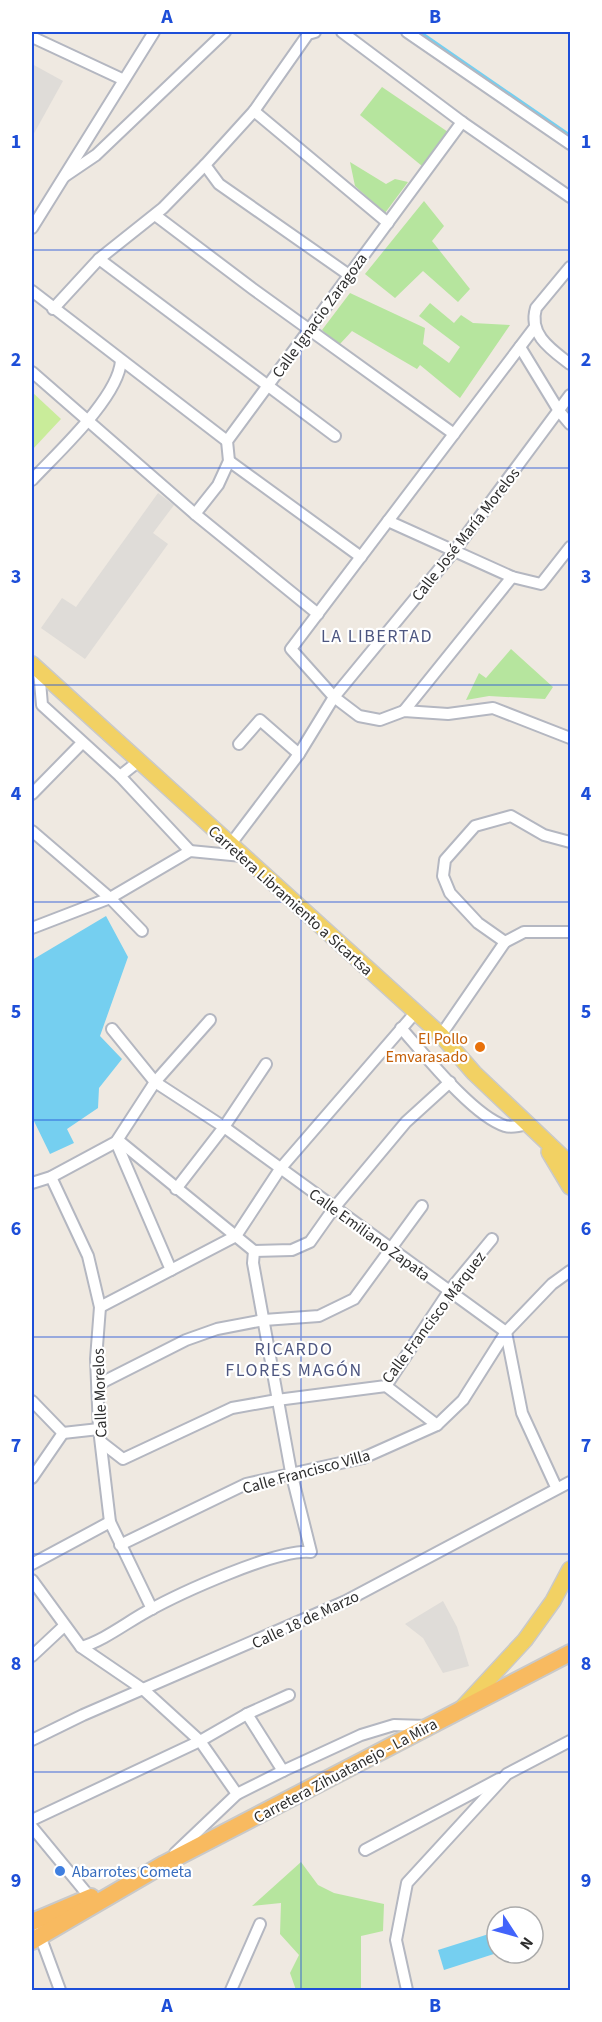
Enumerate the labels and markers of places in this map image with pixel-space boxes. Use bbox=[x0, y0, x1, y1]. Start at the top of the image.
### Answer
place label: El Pollo Emvarasado bbox=[386, 1028, 468, 1068]
marker: El Pollo Emvarasado bbox=[473, 1040, 487, 1054]
place label: Abarrotes Cometa bbox=[72, 1861, 192, 1883]
marker: Abarrotes Cometa bbox=[53, 1864, 67, 1878]

